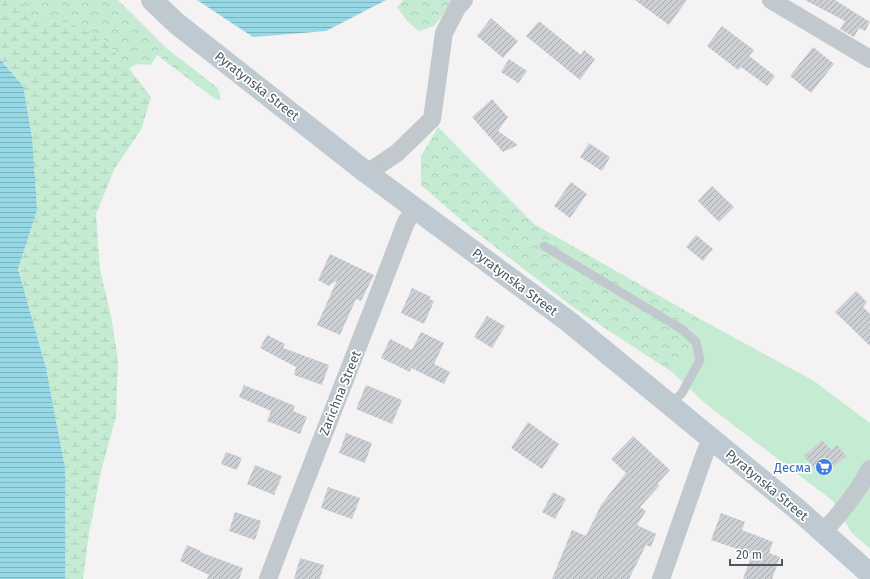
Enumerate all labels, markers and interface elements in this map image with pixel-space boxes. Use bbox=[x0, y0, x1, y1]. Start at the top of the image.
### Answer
street label: Pyratynska Street bbox=[212, 49, 302, 124]
street label: Pyratynska Street bbox=[470, 245, 561, 319]
street label: Zarichna Street bbox=[316, 348, 364, 437]
street label: Pyratynska Street bbox=[723, 446, 811, 524]
supermarket icon: Десма bbox=[814, 457, 834, 477]
place label: Десма bbox=[773, 460, 811, 475]
scale bar bbox=[730, 541, 782, 567]
text: 20 m bbox=[736, 548, 762, 562]

